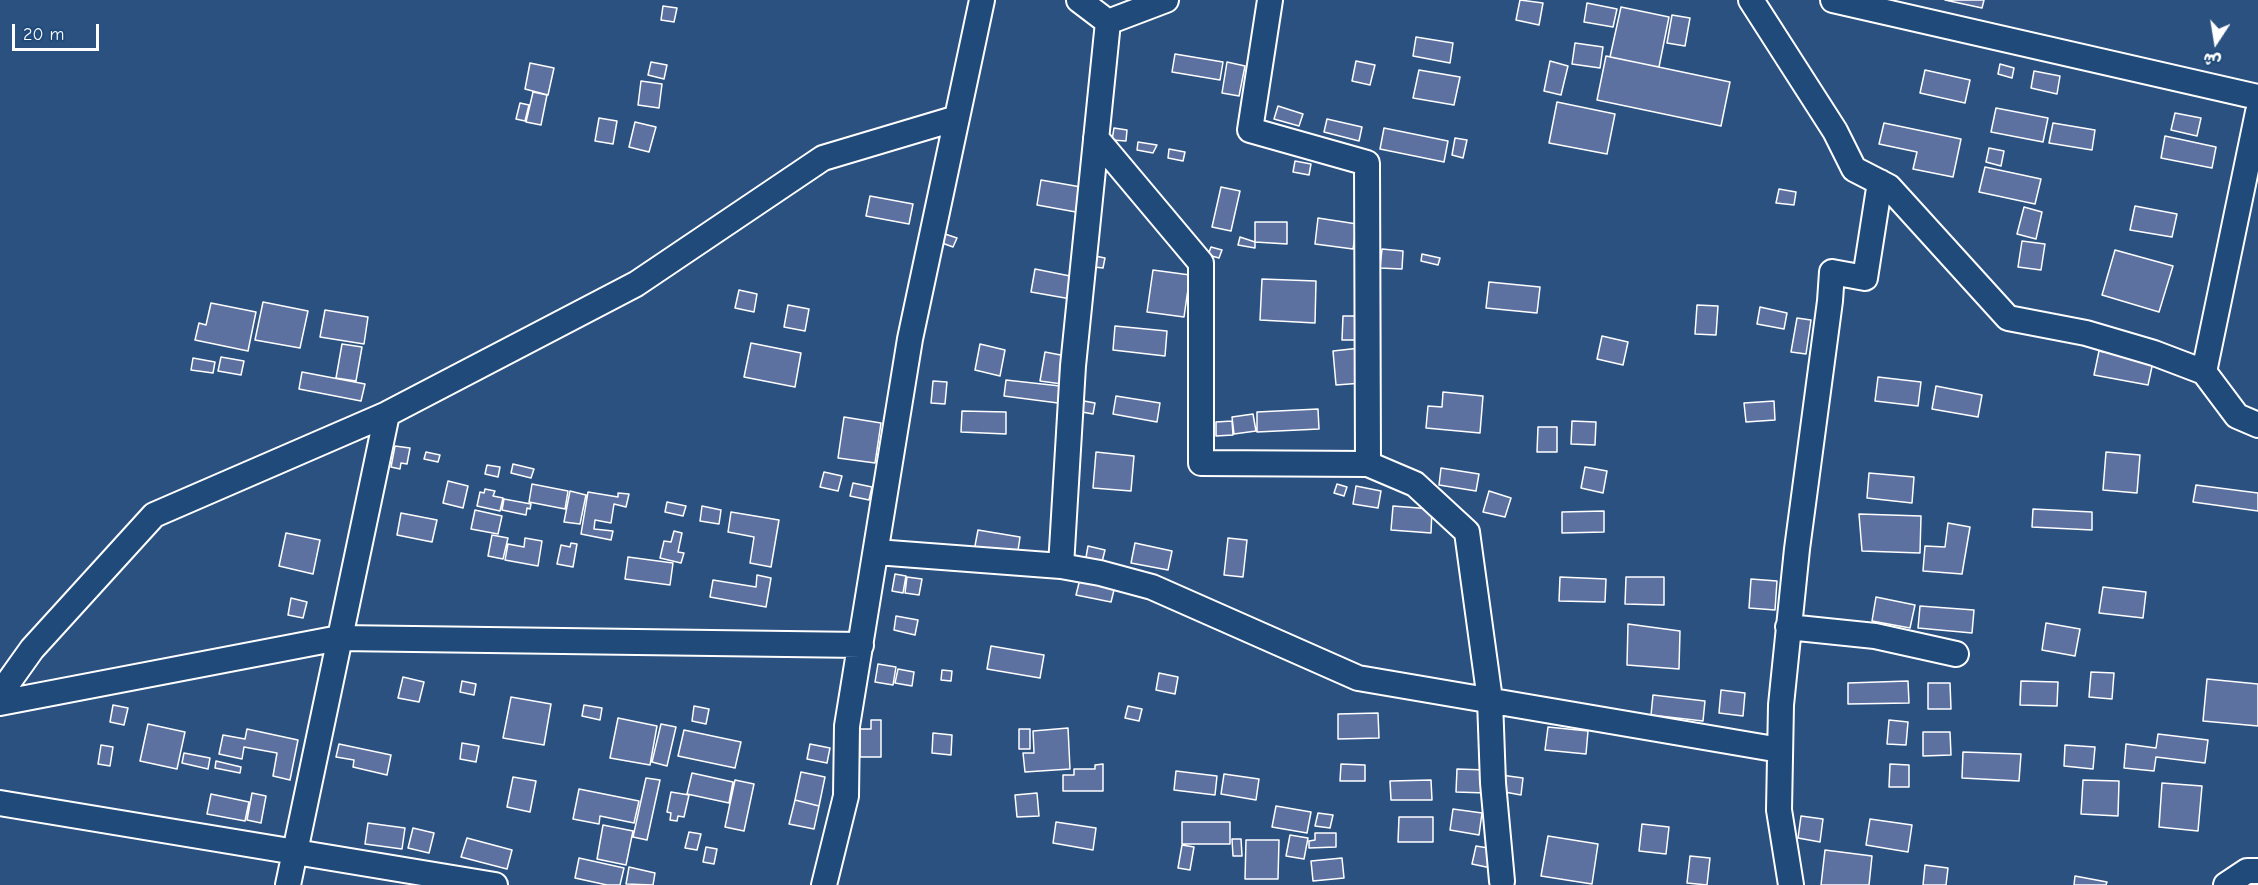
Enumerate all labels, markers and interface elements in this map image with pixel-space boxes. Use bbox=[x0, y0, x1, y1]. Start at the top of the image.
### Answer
scale bar bbox=[15, 12, 102, 50]
north arrow bbox=[2186, 12, 2246, 72]
text: 20 m bbox=[23, 24, 64, 45]
text: ش bbox=[2202, 49, 2223, 70]

